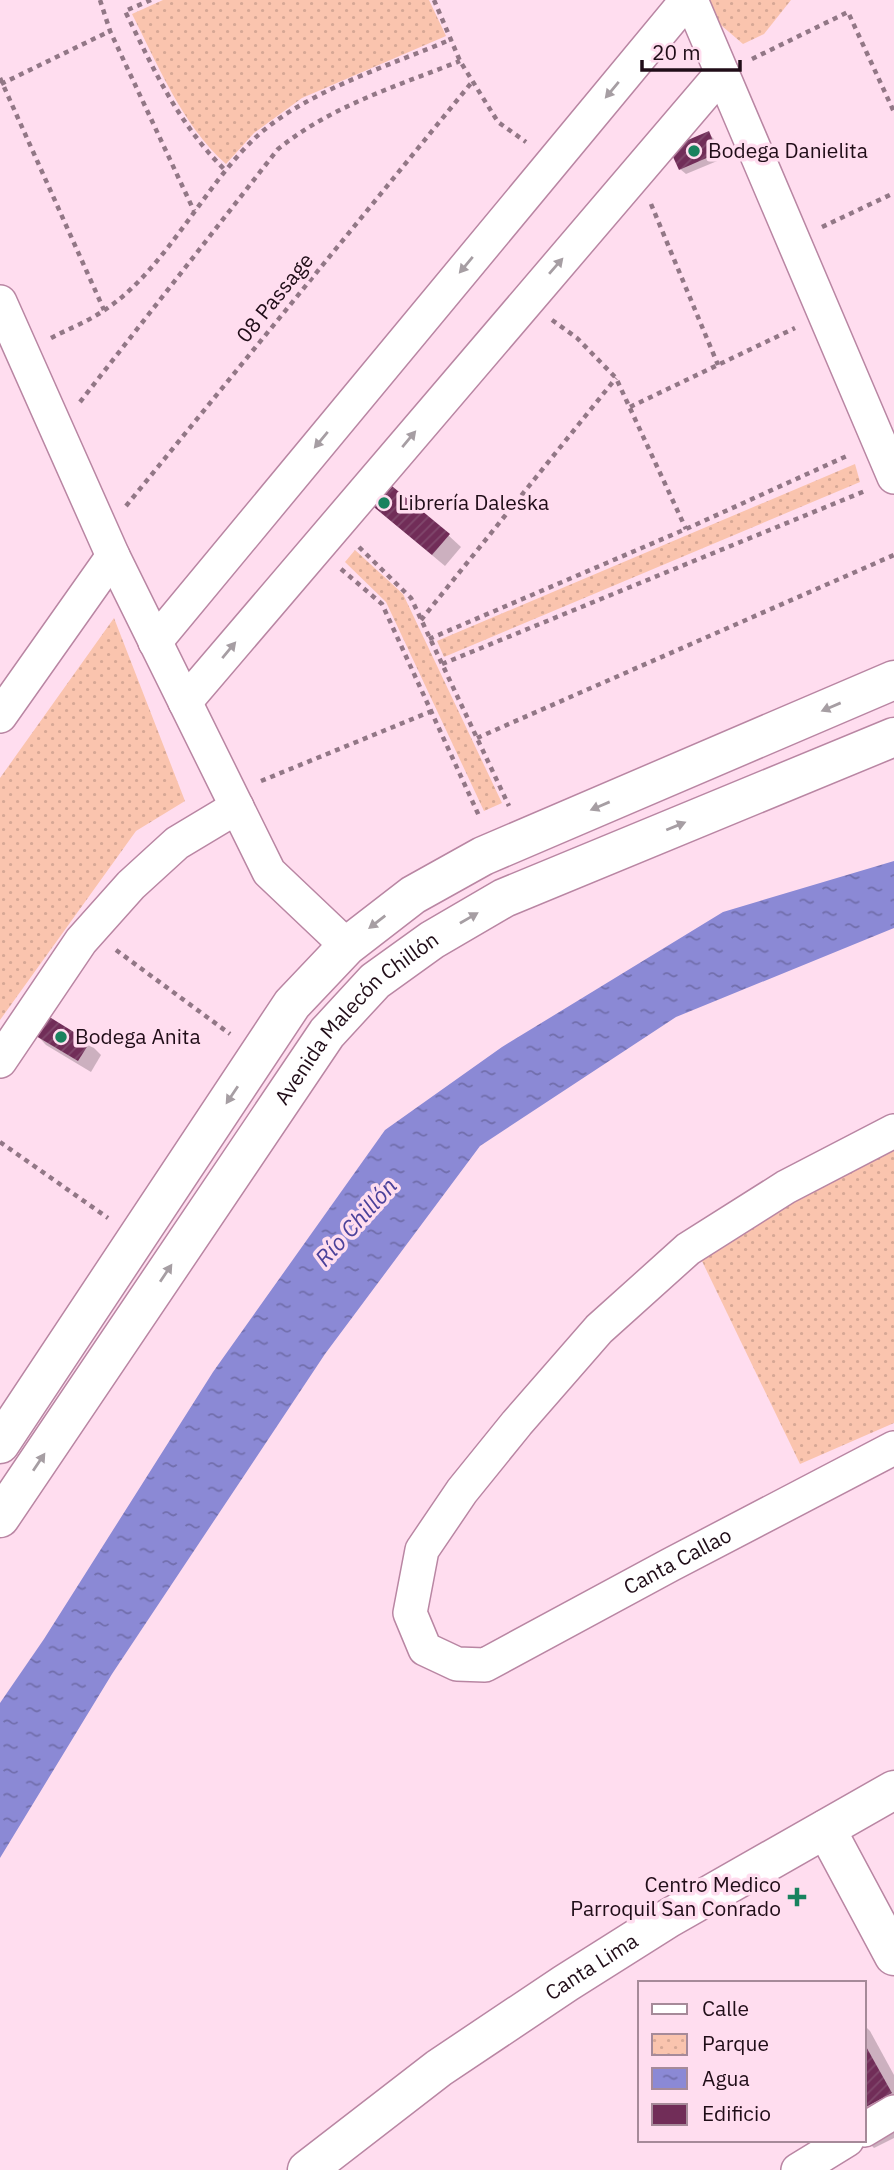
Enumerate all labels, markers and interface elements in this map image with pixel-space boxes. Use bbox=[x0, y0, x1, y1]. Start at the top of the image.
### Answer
scale bar bbox=[642, 28, 740, 72]
text: 20 m bbox=[652, 38, 701, 66]
one-way arrow bbox=[604, 81, 620, 99]
place label: Bodega Danielita bbox=[708, 136, 868, 164]
marker: Bodega Danielita bbox=[686, 143, 702, 159]
street label: 08 Passage bbox=[229, 247, 319, 348]
one-way arrow bbox=[459, 256, 474, 274]
one-way arrow bbox=[548, 257, 564, 275]
one-way arrow bbox=[314, 431, 329, 449]
one-way arrow bbox=[401, 431, 416, 448]
place label: Librería Daleska bbox=[398, 488, 549, 516]
marker: Librería Daleska bbox=[376, 495, 392, 511]
one-way arrow bbox=[221, 641, 236, 658]
one-way arrow bbox=[821, 702, 842, 713]
one-way arrow bbox=[589, 801, 610, 812]
one-way arrow bbox=[666, 821, 687, 832]
one-way arrow bbox=[459, 912, 478, 924]
one-way arrow bbox=[369, 915, 387, 930]
street label: Avenida Malecón Chillón bbox=[268, 925, 444, 1110]
place label: Bodega Anita bbox=[75, 1022, 201, 1050]
marker: Bodega Anita bbox=[53, 1029, 69, 1045]
one-way arrow bbox=[225, 1086, 239, 1104]
water label: Río Chillón bbox=[308, 1171, 403, 1272]
one-way arrow bbox=[159, 1264, 173, 1282]
one-way arrow bbox=[32, 1452, 45, 1471]
street label: Canta Callao bbox=[618, 1520, 736, 1601]
place label: Centro Medico Parroquil San Conrado bbox=[570, 1870, 781, 1922]
marker: Centro Medico Parroquil San Conrado bbox=[787, 1887, 807, 1907]
street label: Canta Lima bbox=[539, 1926, 643, 2006]
legend bbox=[638, 1981, 866, 2142]
text: Calle bbox=[702, 1994, 749, 2022]
text: Parque bbox=[702, 2029, 769, 2057]
text: Agua bbox=[702, 2064, 750, 2092]
text: Edificio bbox=[702, 2099, 771, 2127]

